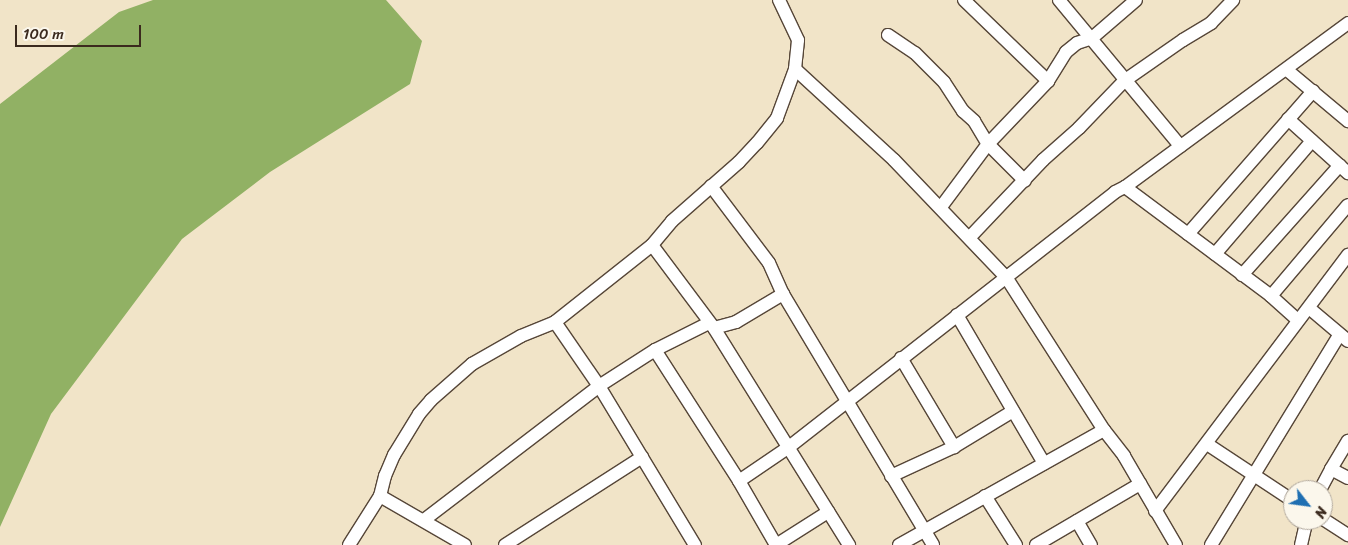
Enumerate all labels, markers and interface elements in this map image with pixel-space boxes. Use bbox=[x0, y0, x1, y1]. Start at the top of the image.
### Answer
scale bar bbox=[18, 15, 144, 47]
text: 100 m bbox=[23, 21, 64, 47]
north arrow bbox=[1283, 480, 1333, 530]
text: N bbox=[1307, 502, 1334, 523]

